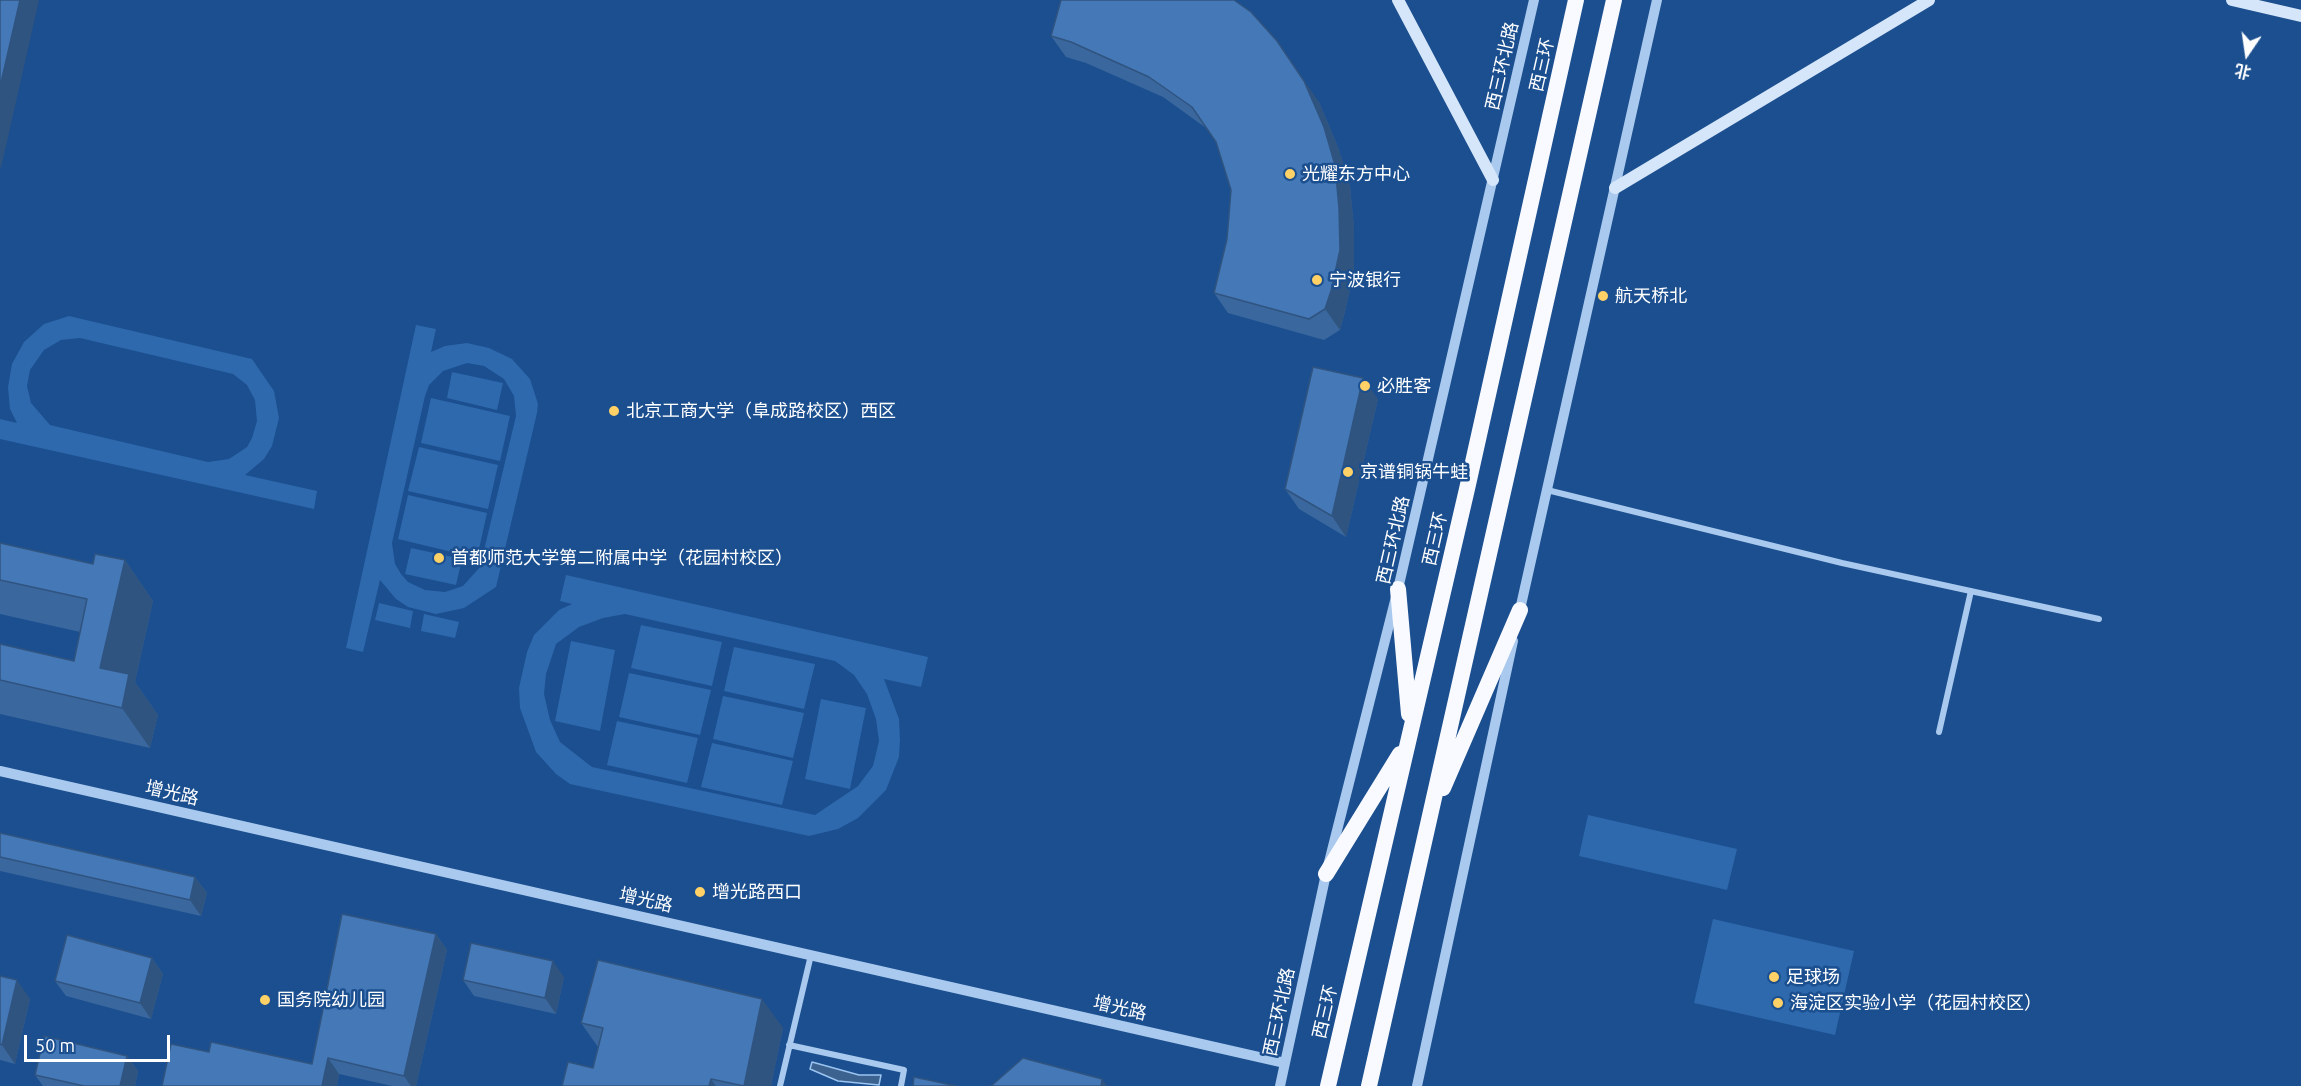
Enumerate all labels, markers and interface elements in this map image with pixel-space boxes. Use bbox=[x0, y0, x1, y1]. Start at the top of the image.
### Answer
street label: 西三环北路 bbox=[1481, 20, 1523, 112]
north arrow bbox=[2217, 24, 2277, 84]
street label: 西三环 bbox=[1525, 36, 1559, 94]
text: 北 bbox=[2233, 61, 2253, 82]
place label: 光耀东方中心 bbox=[1302, 163, 1410, 185]
marker: 光耀东方中心 bbox=[1283, 167, 1297, 181]
place label: 宁波银行 bbox=[1329, 269, 1401, 291]
marker: 宁波银行 bbox=[1310, 273, 1324, 287]
place label: 航天桥北 bbox=[1615, 285, 1687, 307]
marker: 航天桥北 bbox=[1596, 289, 1610, 303]
place label: 必胜客 bbox=[1377, 375, 1431, 397]
marker: 必胜客 bbox=[1358, 379, 1372, 393]
place label: 北京工商大学（阜成路校区）西区 bbox=[626, 400, 896, 422]
marker: 北京工商大学（阜成路校区）西区 bbox=[607, 404, 621, 418]
place label: 京谱铜锅牛蛙 bbox=[1360, 461, 1468, 483]
marker: 京谱铜锅牛蛙 bbox=[1341, 465, 1355, 479]
street label: 西三环北路 bbox=[1372, 494, 1414, 586]
street label: 西三环 bbox=[1418, 510, 1452, 568]
place label: 首都师范大学第二附属中学（花园村校区） bbox=[451, 547, 793, 569]
marker: 首都师范大学第二附属中学（花园村校区） bbox=[432, 551, 446, 565]
street label: 增光路 bbox=[143, 776, 201, 810]
place label: 增光路西口 bbox=[712, 881, 802, 903]
street label: 增光路 bbox=[617, 883, 675, 917]
marker: 增光路西口 bbox=[693, 885, 707, 899]
street label: 西三环北路 bbox=[1259, 966, 1299, 1058]
place label: 足球场 bbox=[1786, 966, 1840, 988]
marker: 足球场 bbox=[1767, 970, 1781, 984]
street label: 西三环 bbox=[1308, 983, 1342, 1041]
place label: 国务院幼儿园 bbox=[277, 989, 385, 1011]
street label: 增光路 bbox=[1091, 991, 1149, 1025]
place label: 海淀区实验小学（花园村校区） bbox=[1790, 992, 2042, 1014]
marker: 国务院幼儿园 bbox=[258, 993, 272, 1007]
marker: 海淀区实验小学（花园村校区） bbox=[1771, 996, 1785, 1010]
scale bar bbox=[27, 1023, 172, 1061]
text: 50 m bbox=[35, 1035, 75, 1055]

